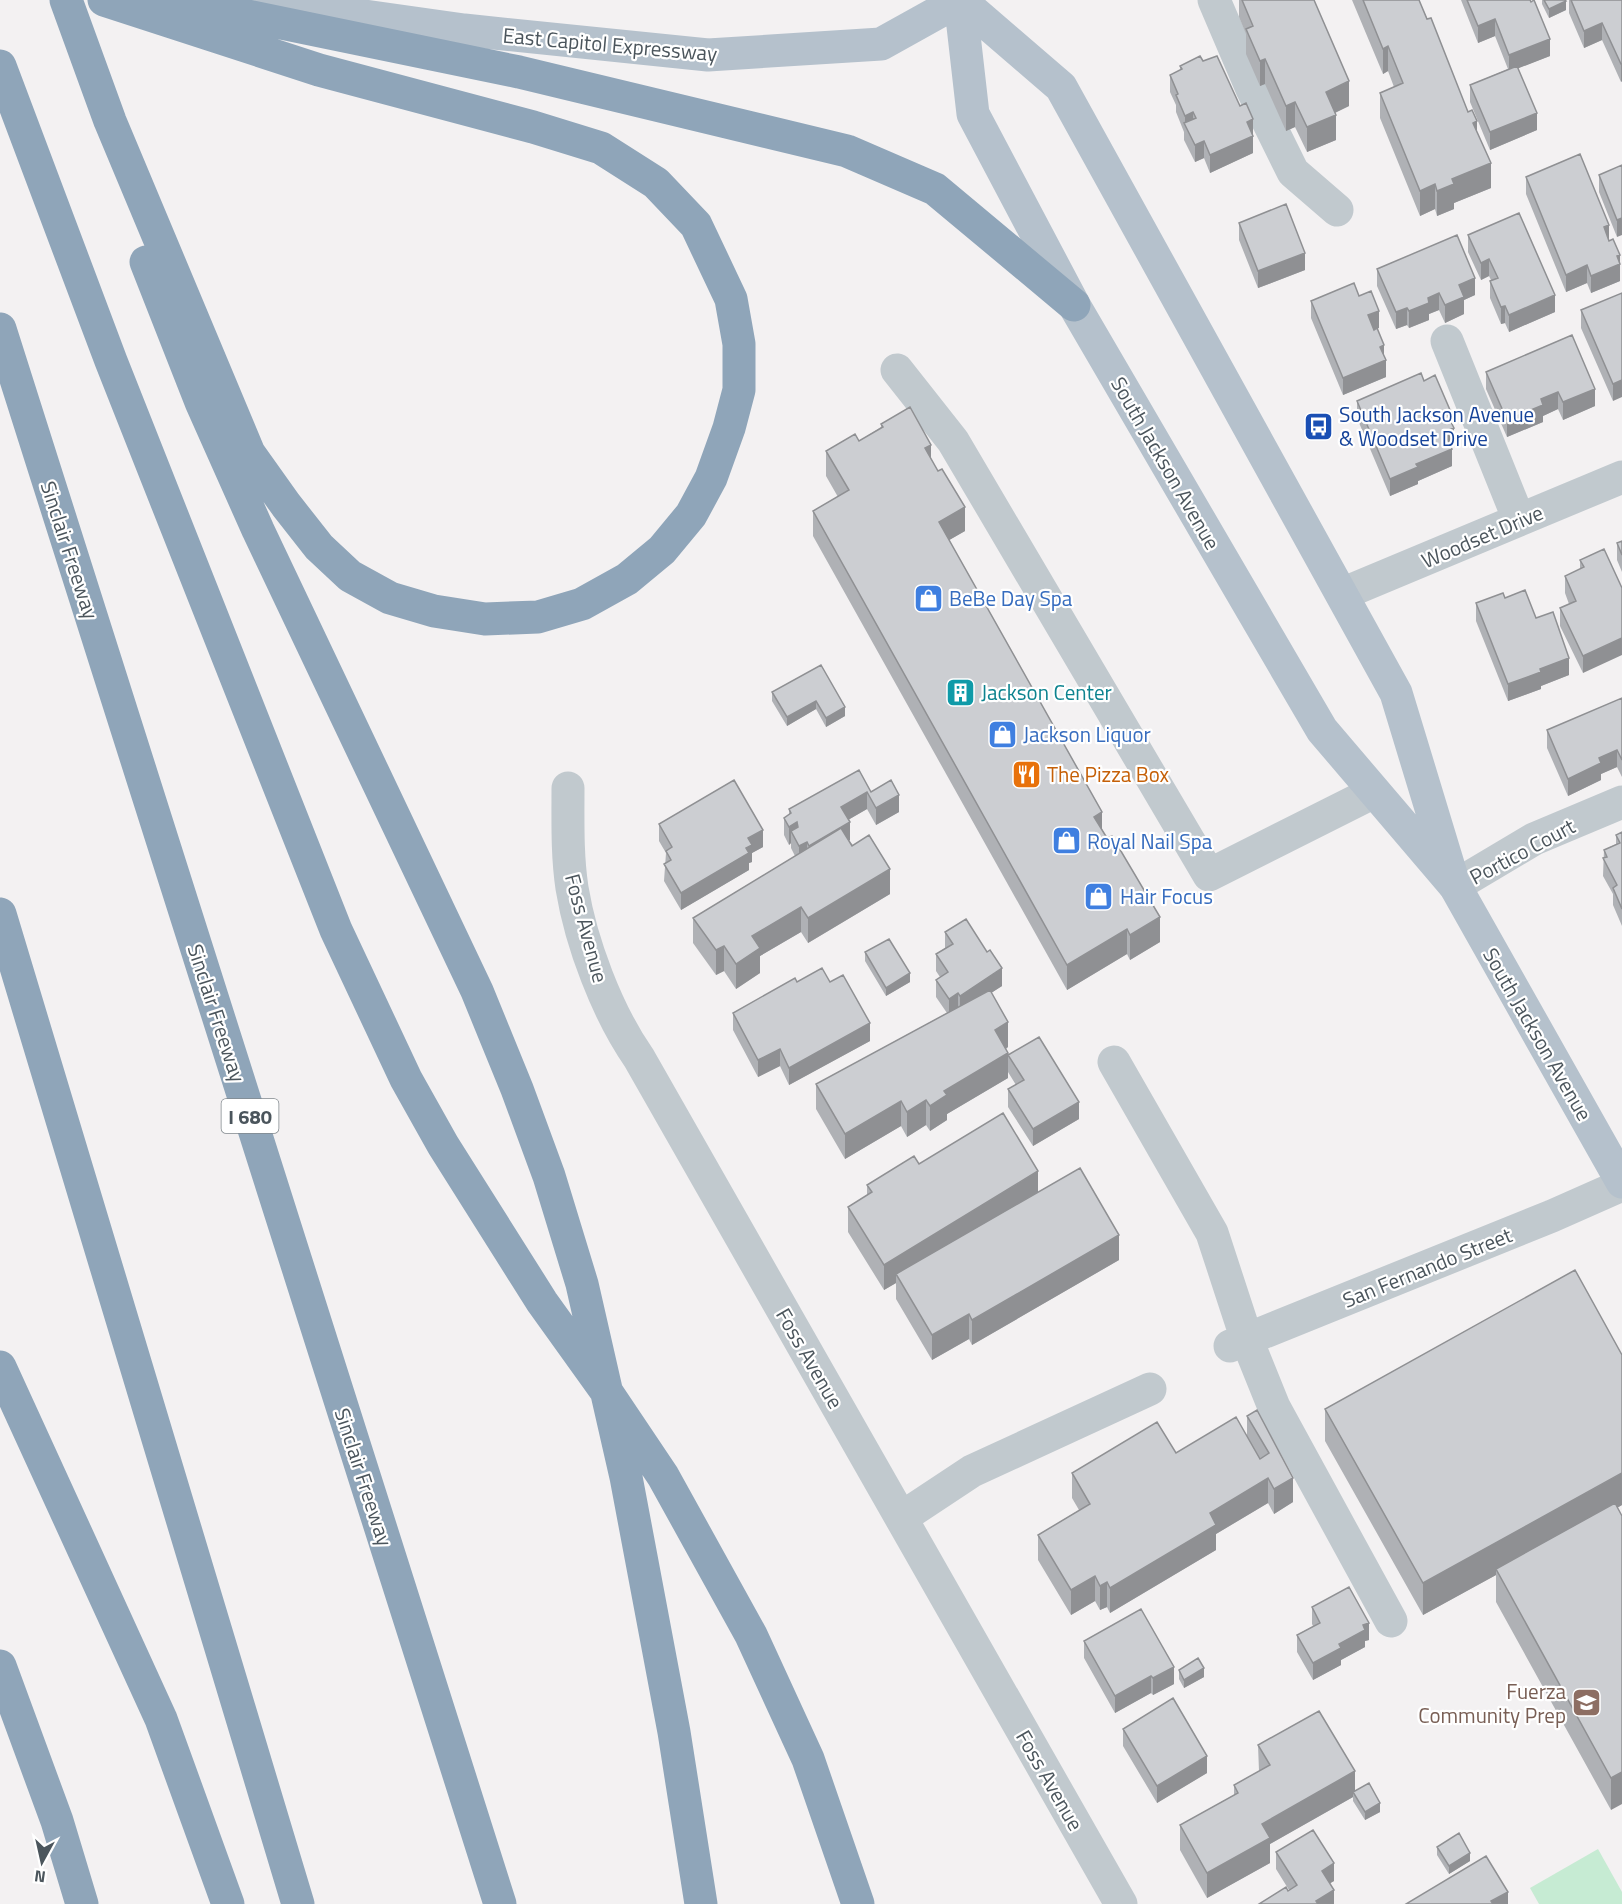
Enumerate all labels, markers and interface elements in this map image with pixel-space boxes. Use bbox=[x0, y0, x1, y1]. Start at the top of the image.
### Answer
street label: East Capitol Expressway bbox=[501, 19, 719, 69]
street label: South Jackson Avenue bbox=[1103, 371, 1229, 555]
place label: South Jackson Avenue & Woodset Drive bbox=[1339, 398, 1534, 454]
bus stop icon: South Jackson Avenue & Woodset Drive bbox=[1302, 410, 1334, 442]
street label: Sinclair Freeway bbox=[33, 477, 107, 623]
street label: Woodset Drive bbox=[1416, 496, 1548, 576]
shop icon: BeBe Day Spa bbox=[912, 582, 944, 614]
place label: BeBe Day Spa bbox=[949, 582, 1073, 614]
building icon: Jackson Center bbox=[944, 676, 976, 708]
place label: Jackson Center bbox=[981, 676, 1112, 708]
shop icon: Jackson Liquor bbox=[986, 718, 1018, 750]
place label: Jackson Liquor bbox=[1023, 718, 1151, 750]
restaurant icon: The Pizza Box bbox=[1010, 758, 1042, 790]
place label: The Pizza Box bbox=[1047, 758, 1170, 790]
street label: Portico Court bbox=[1463, 809, 1581, 892]
shop icon: Royal Nail Spa bbox=[1050, 825, 1082, 857]
place label: Royal Nail Spa bbox=[1087, 825, 1213, 857]
street label: Foss Avenue bbox=[557, 870, 617, 986]
shop icon: Hair Focus bbox=[1083, 880, 1115, 912]
place label: Hair Focus bbox=[1120, 880, 1213, 912]
street label: Sinclair Freeway bbox=[180, 940, 254, 1086]
street label: South Jackson Avenue bbox=[1475, 942, 1601, 1126]
road number: I 680 bbox=[222, 1099, 278, 1133]
street label: San Fernando Street bbox=[1337, 1218, 1517, 1316]
street label: Foss Avenue bbox=[768, 1302, 852, 1414]
street label: Sinclair Freeway bbox=[327, 1404, 401, 1550]
place label: Fuerza Community Prep bbox=[1418, 1675, 1566, 1731]
school or university icon: Fuerza Community Prep bbox=[1571, 1687, 1603, 1719]
street label: Foss Avenue bbox=[1008, 1724, 1092, 1836]
north arrow bbox=[12, 1832, 72, 1892]
text: N bbox=[33, 1864, 47, 1890]

